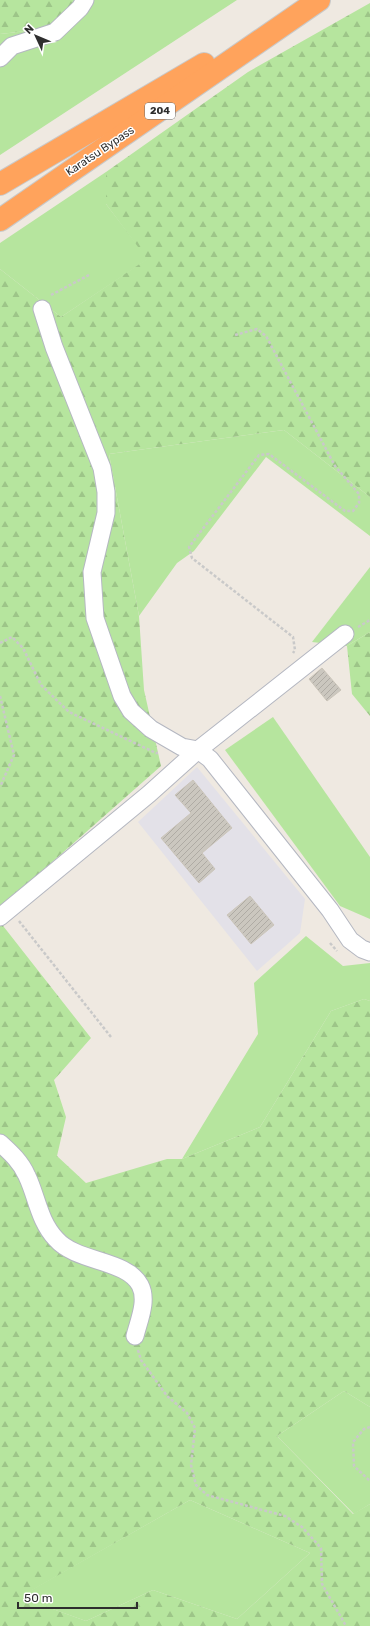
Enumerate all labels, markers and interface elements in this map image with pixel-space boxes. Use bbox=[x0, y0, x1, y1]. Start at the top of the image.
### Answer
north arrow bbox=[16, 16, 56, 56]
text: N bbox=[22, 22, 37, 37]
road number: 204 bbox=[145, 103, 175, 119]
street label: Karatsu Bypass bbox=[64, 123, 137, 179]
scale bar bbox=[18, 1584, 137, 1610]
text: 50 m bbox=[24, 1591, 52, 1605]

